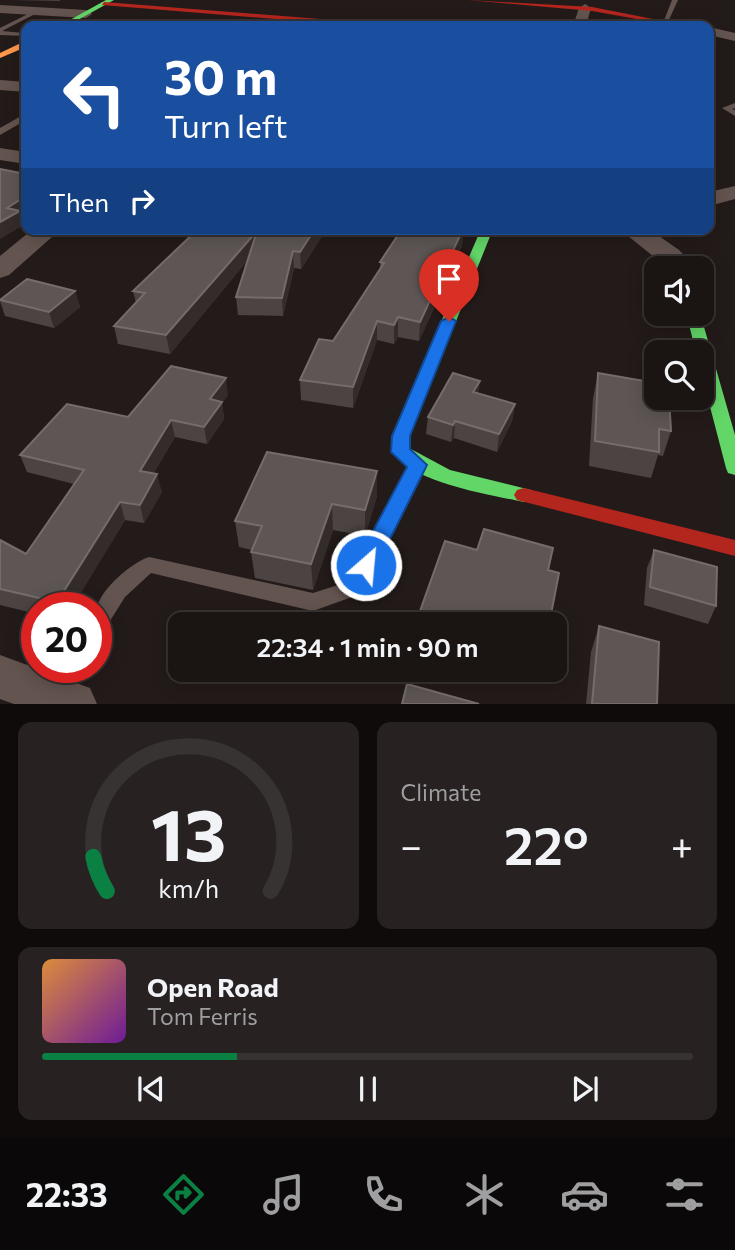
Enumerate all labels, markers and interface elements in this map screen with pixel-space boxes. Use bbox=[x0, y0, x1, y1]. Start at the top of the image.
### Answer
text: 30 m bbox=[164, 45, 277, 105]
icon: left bbox=[49, 49, 140, 140]
text: Turn left bbox=[164, 105, 288, 145]
icon: right bbox=[123, 182, 161, 220]
text: Then bbox=[49, 186, 109, 217]
pin bbox=[419, 249, 479, 321]
map controls bbox=[644, 256, 714, 410]
button: sound bbox=[644, 256, 714, 326]
icon: arrive bbox=[430, 260, 468, 298]
button: search bbox=[644, 340, 714, 410]
position arrow bbox=[329, 528, 403, 602]
speed limit sign: 20 bbox=[21, 592, 112, 683]
text: 22:34 · 1 min · 90 m bbox=[257, 631, 479, 662]
text: Climate bbox=[401, 778, 482, 806]
text: 13 bbox=[151, 788, 226, 877]
text: 22° bbox=[504, 812, 589, 876]
text: − bbox=[401, 821, 422, 868]
text: + bbox=[671, 821, 693, 868]
text: km/h bbox=[158, 873, 219, 903]
text: Open Road bbox=[147, 971, 279, 1002]
text: Tom Ferris bbox=[147, 1002, 258, 1030]
icon: previous bbox=[132, 1070, 170, 1108]
icon: pause bbox=[349, 1070, 387, 1108]
icon: next bbox=[566, 1070, 604, 1108]
icon: directions bbox=[159, 1170, 208, 1219]
icon: music bbox=[259, 1170, 308, 1219]
icon: phone bbox=[359, 1170, 408, 1219]
icon: climate bbox=[460, 1170, 509, 1219]
icon: car bbox=[560, 1170, 609, 1219]
icon: filters bbox=[660, 1170, 709, 1219]
text: 22:33 bbox=[26, 1174, 108, 1214]

